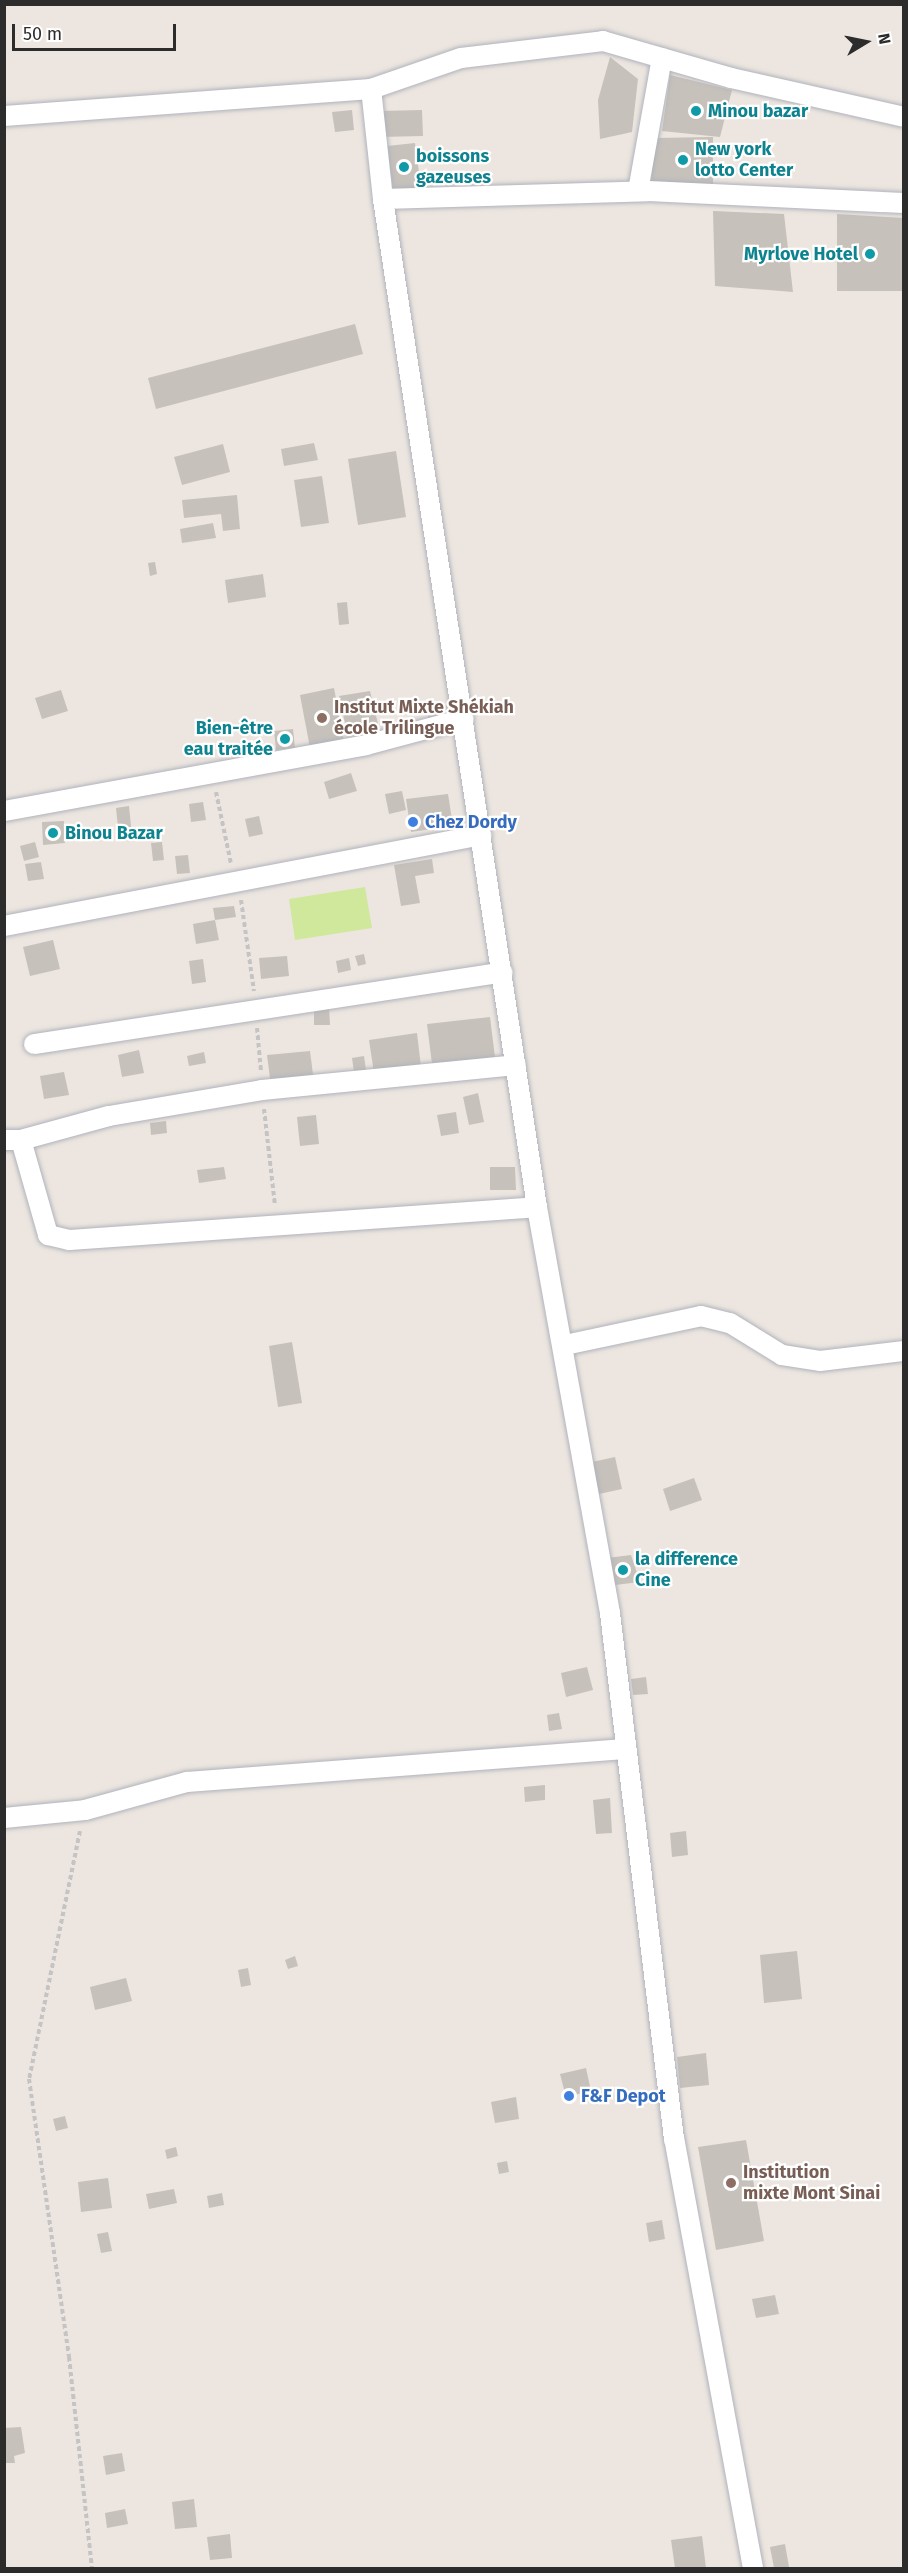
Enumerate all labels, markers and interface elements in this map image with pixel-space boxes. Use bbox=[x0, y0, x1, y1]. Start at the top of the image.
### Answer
scale bar bbox=[15, 12, 178, 50]
north arrow bbox=[836, 12, 896, 72]
text: 50 m bbox=[23, 23, 62, 45]
text: N bbox=[874, 32, 894, 46]
place label: Minou bazar bbox=[708, 100, 808, 122]
marker: Minou bazar bbox=[689, 104, 703, 118]
place label: New york lotto Center bbox=[695, 139, 793, 182]
place label: boissons gazeuses bbox=[416, 146, 491, 188]
marker: New york lotto Center bbox=[676, 153, 690, 167]
marker: boissons gazeuses bbox=[397, 160, 411, 174]
place label: Myrlove Hotel bbox=[744, 243, 858, 265]
marker: Myrlove Hotel bbox=[863, 247, 877, 261]
place label: Institut Mixte Shékiah école Trilingue bbox=[334, 697, 514, 740]
marker: Institut Mixte Shékiah école Trilingue bbox=[315, 711, 329, 725]
place label: Bien-être eau traitée bbox=[184, 718, 273, 760]
marker: Bien-être eau traitée bbox=[278, 732, 292, 746]
place label: Chez Dordy bbox=[425, 811, 517, 833]
marker: Chez Dordy bbox=[406, 815, 420, 829]
place label: Binou Bazar bbox=[65, 822, 163, 844]
marker: Binou Bazar bbox=[46, 826, 60, 840]
place label: la difference Cine bbox=[635, 1549, 738, 1592]
marker: la difference Cine bbox=[616, 1563, 630, 1577]
place label: F&F Depot bbox=[581, 2085, 666, 2107]
marker: F&F Depot bbox=[562, 2089, 576, 2103]
place label: Institution mixte Mont Sinai bbox=[743, 2162, 880, 2204]
marker: Institution mixte Mont Sinai bbox=[724, 2176, 738, 2190]

